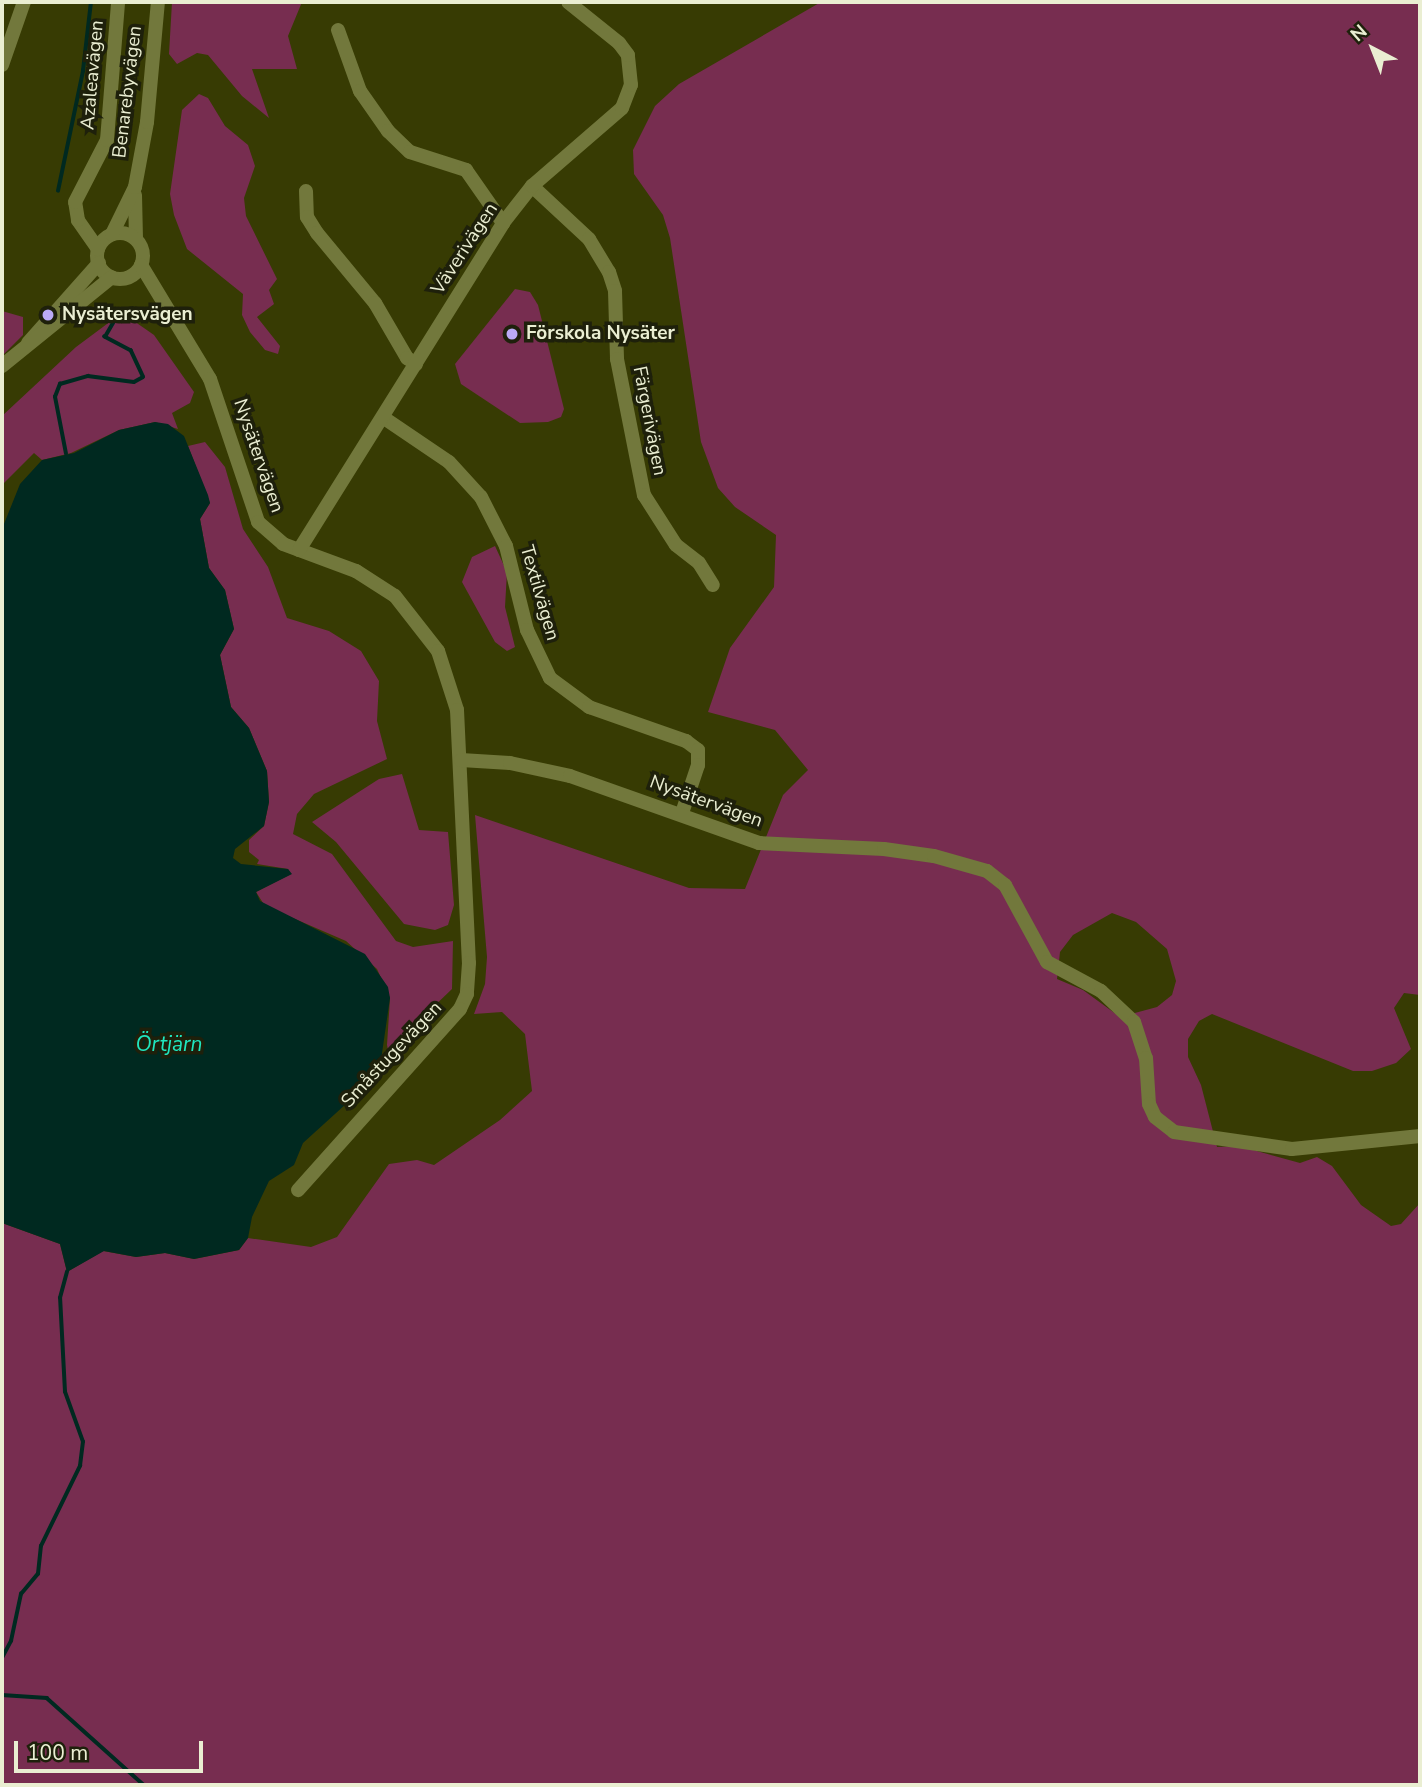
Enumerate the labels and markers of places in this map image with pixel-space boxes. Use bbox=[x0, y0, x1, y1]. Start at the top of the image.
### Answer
place label: Nysätersvägen bbox=[62, 304, 193, 326]
marker: Nysätersvägen bbox=[40, 307, 56, 323]
place label: Förskola Nysäter bbox=[526, 323, 675, 345]
marker: Förskola Nysäter bbox=[504, 326, 520, 342]

